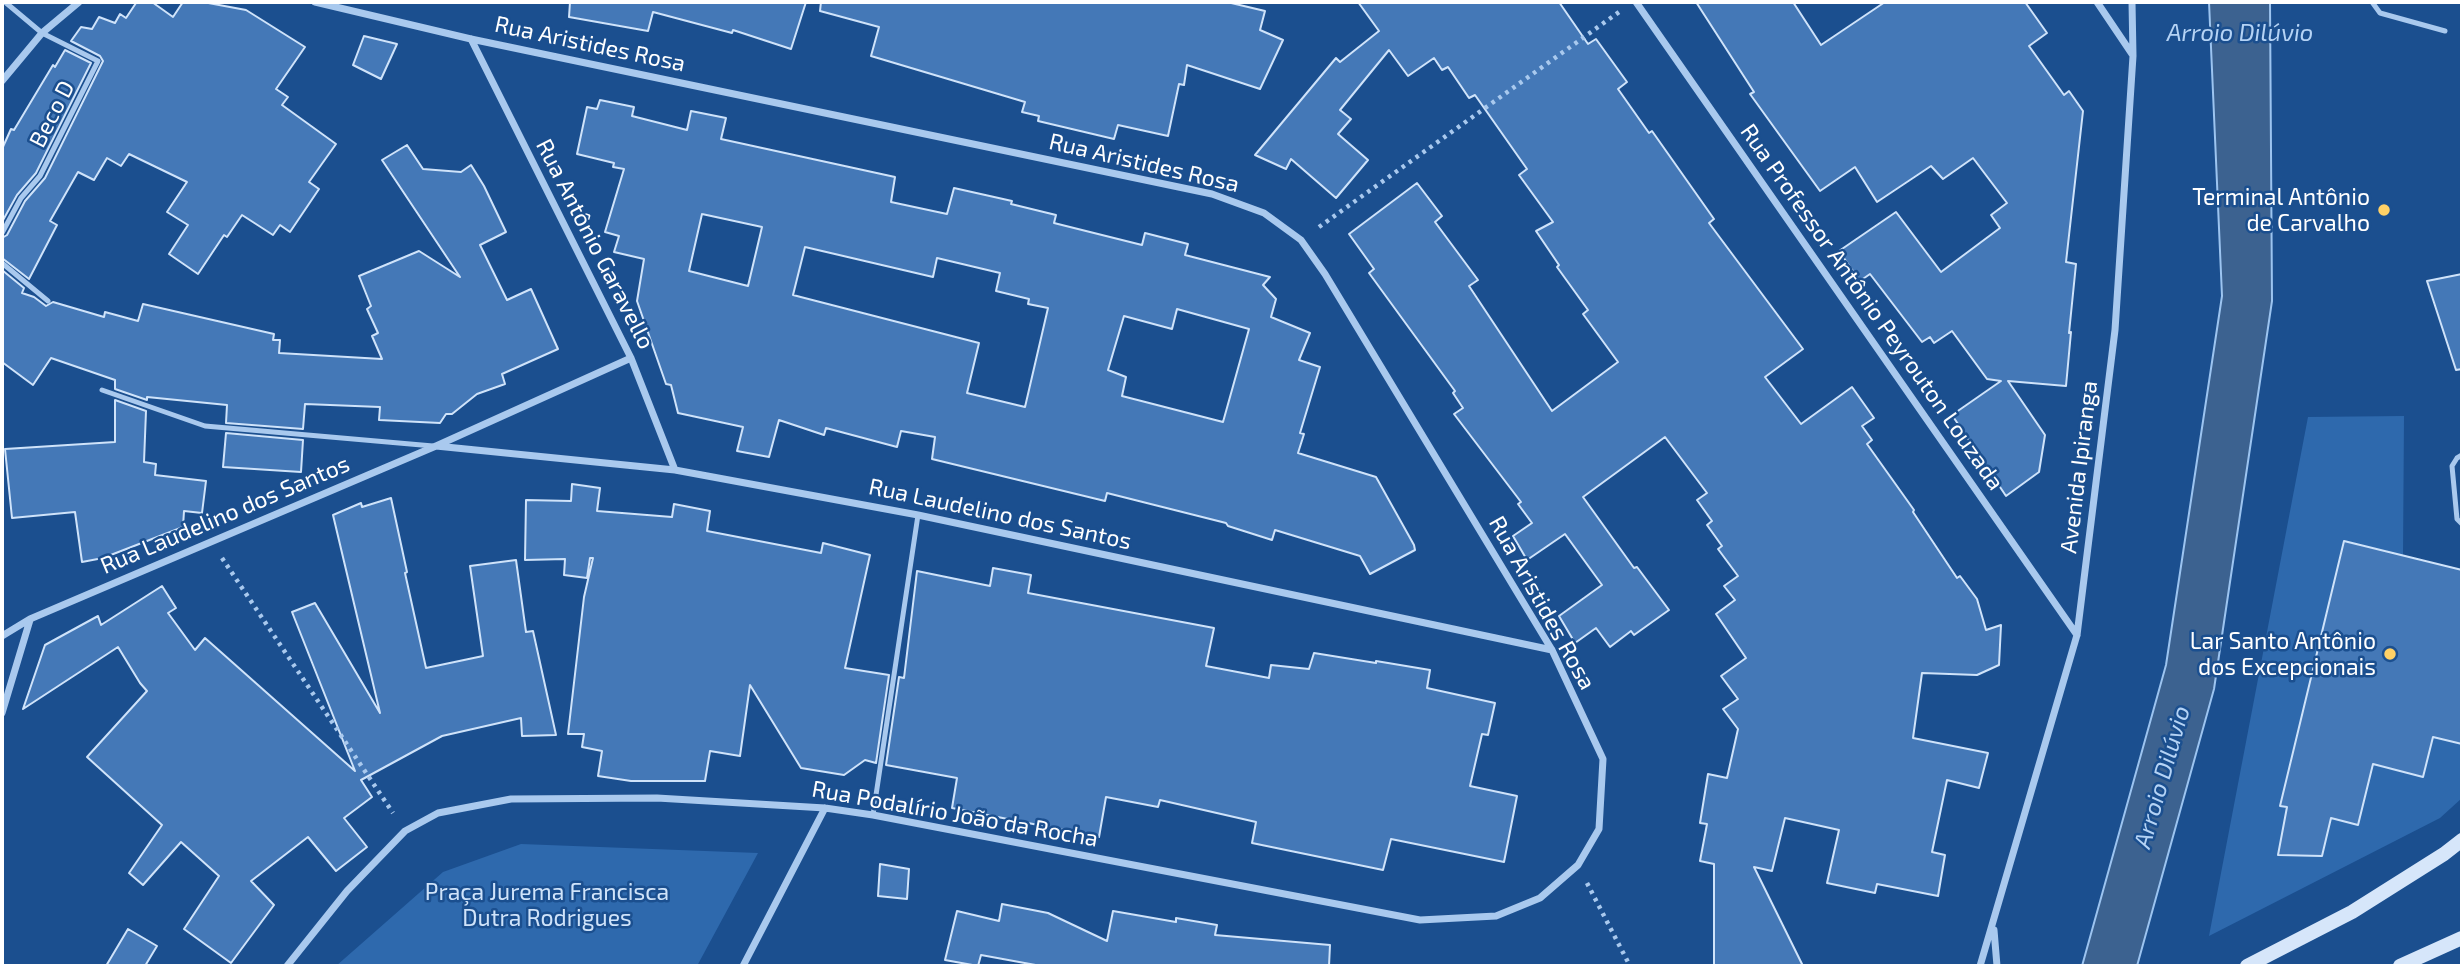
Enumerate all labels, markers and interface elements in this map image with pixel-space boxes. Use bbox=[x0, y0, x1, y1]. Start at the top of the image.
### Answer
street label: Rua Aristides Rosa bbox=[492, 10, 688, 78]
water label: Arroio Dilúvio bbox=[2167, 19, 2313, 47]
street label: Beco D bbox=[24, 76, 80, 152]
street label: Rua Professor Antônio Peyrouton Louzada bbox=[1734, 119, 2010, 495]
street label: Rua Aristides Rosa bbox=[1046, 128, 1242, 198]
street label: Rua Antônio Garavello bbox=[530, 134, 660, 354]
place label: Terminal Antônio de Carvalho bbox=[2192, 183, 2370, 237]
marker: Terminal Antônio de Carvalho bbox=[2376, 202, 2392, 218]
street label: Avenida Ipiranga bbox=[2055, 379, 2103, 555]
street label: Rua Laudelino dos Santos bbox=[96, 450, 354, 580]
street label: Rua Laudelino dos Santos bbox=[866, 473, 1134, 555]
street label: Rua Aristides Rosa bbox=[1483, 511, 1601, 695]
place label: Lar Santo Antônio dos Excepcionais bbox=[2190, 627, 2376, 681]
marker: Lar Santo Antônio dos Excepcionais bbox=[2382, 646, 2398, 662]
water label: Arroio Dilúvio bbox=[2128, 703, 2196, 851]
street label: Rua Podalírio João da Rocha bbox=[810, 775, 1100, 853]
park label: Praça Jurema Francisca Dutra Rodrigues bbox=[425, 878, 669, 932]

